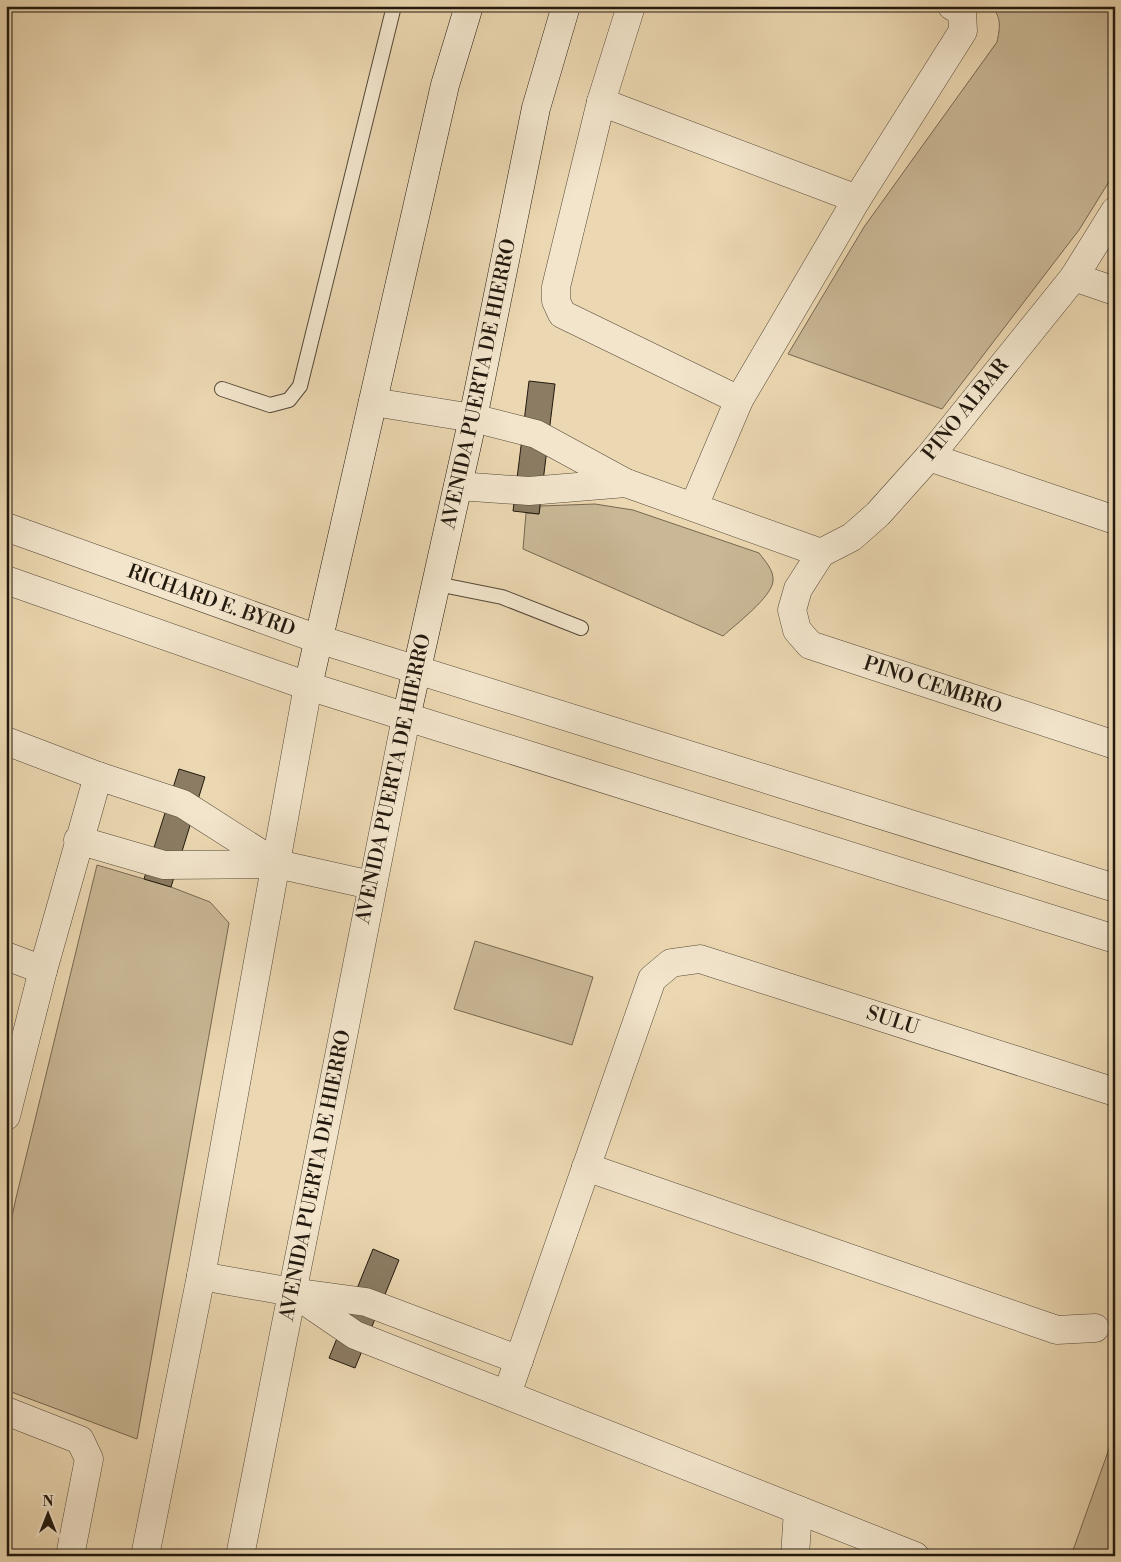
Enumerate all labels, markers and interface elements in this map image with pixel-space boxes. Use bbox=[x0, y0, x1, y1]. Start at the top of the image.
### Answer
street label: AVENIDA PUERTA DE HIERRO bbox=[436, 237, 522, 532]
street label: PINO ALBAR bbox=[917, 353, 1015, 466]
street label: RICHARD E. BYRD bbox=[124, 559, 299, 642]
street label: AVENIDA PUERTA DE HIERRO bbox=[351, 632, 437, 927]
street label: PINO CEMBRO bbox=[860, 651, 1005, 720]
street label: SULU bbox=[863, 1001, 922, 1041]
street label: AVENIDA PUERTA DE HIERRO bbox=[274, 1028, 356, 1324]
north arrow bbox=[22, 1490, 72, 1540]
text: N bbox=[42, 1493, 54, 1511]

